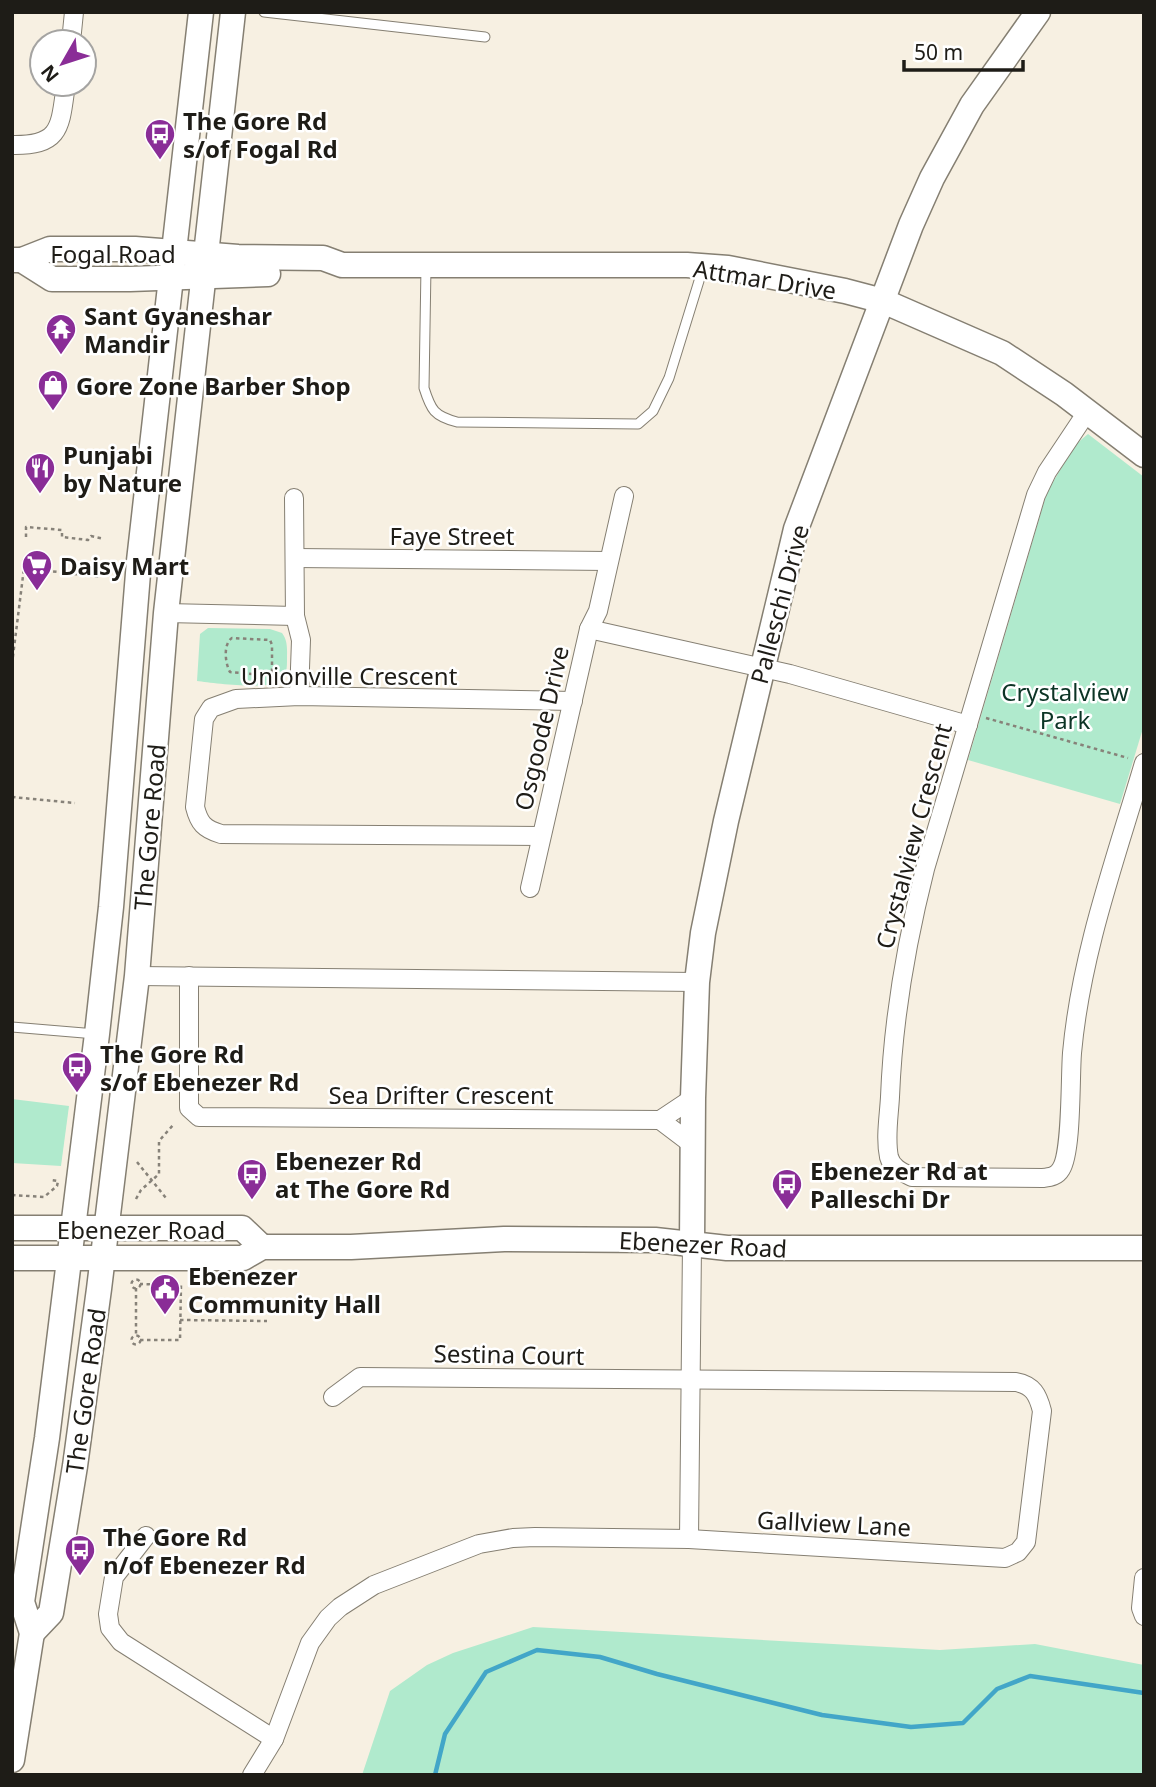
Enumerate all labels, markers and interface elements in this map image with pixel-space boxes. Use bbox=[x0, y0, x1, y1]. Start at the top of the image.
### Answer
north arrow bbox=[28, 28, 98, 98]
scale bar bbox=[904, 28, 1023, 72]
text: 50 m bbox=[914, 38, 963, 66]
text: N bbox=[35, 60, 65, 88]
place label: The Gore Rd s/of Fogal Rd bbox=[183, 104, 338, 165]
bus stop icon: The Gore Rd s/of Fogal Rd bbox=[143, 117, 177, 161]
street label: Fogal Road bbox=[50, 237, 176, 270]
street label: Attmar Drive bbox=[691, 251, 839, 307]
place label: Sant Gyaneshar Mandir bbox=[84, 299, 272, 360]
temple icon: Sant Gyaneshar Mandir bbox=[44, 312, 78, 356]
shop icon: Gore Zone Barber Shop bbox=[36, 368, 70, 412]
place label: Gore Zone Barber Shop bbox=[76, 369, 351, 402]
place label: Punjabi by Nature bbox=[63, 438, 182, 499]
restaurant icon: Punjabi by Nature bbox=[23, 451, 57, 495]
street label: Faye Street bbox=[390, 519, 515, 552]
street label: Palleschi Drive bbox=[742, 521, 816, 687]
supermarket icon: Daisy Mart bbox=[20, 548, 54, 592]
place label: Daisy Mart bbox=[60, 549, 189, 582]
street label: Osgoode Drive bbox=[506, 642, 576, 814]
street label: Unionville Crescent bbox=[241, 659, 458, 692]
park label: Crystalview Park bbox=[1001, 675, 1129, 736]
street label: Crystalview Crescent bbox=[867, 719, 959, 952]
street label: The Gore Road bbox=[125, 742, 173, 912]
place label: The Gore Rd s/of Ebenezer Rd bbox=[100, 1037, 299, 1098]
bus stop icon: The Gore Rd s/of Ebenezer Rd bbox=[60, 1050, 94, 1094]
street label: Sea Drifter Crescent bbox=[329, 1078, 554, 1111]
place label: Ebenezer Rd at The Gore Rd bbox=[275, 1144, 450, 1205]
place label: Ebenezer Rd at Palleschi Dr bbox=[810, 1154, 988, 1215]
bus stop icon: Ebenezer Rd at The Gore Rd bbox=[235, 1157, 269, 1201]
bus stop icon: Ebenezer Rd at Palleschi Dr bbox=[770, 1167, 804, 1211]
street label: Ebenezer Road bbox=[57, 1213, 225, 1246]
street label: Ebenezer Road bbox=[618, 1223, 788, 1265]
place label: Ebenezer Community Hall bbox=[188, 1259, 381, 1320]
public building icon: Ebenezer Community Hall bbox=[148, 1272, 182, 1316]
street label: The Gore Road bbox=[57, 1306, 113, 1476]
street label: Sestina Court bbox=[433, 1336, 585, 1372]
street label: Gallview Lane bbox=[756, 1502, 912, 1544]
place label: The Gore Rd n/of Ebenezer Rd bbox=[103, 1520, 306, 1581]
bus stop icon: The Gore Rd n/of Ebenezer Rd bbox=[63, 1533, 97, 1577]

